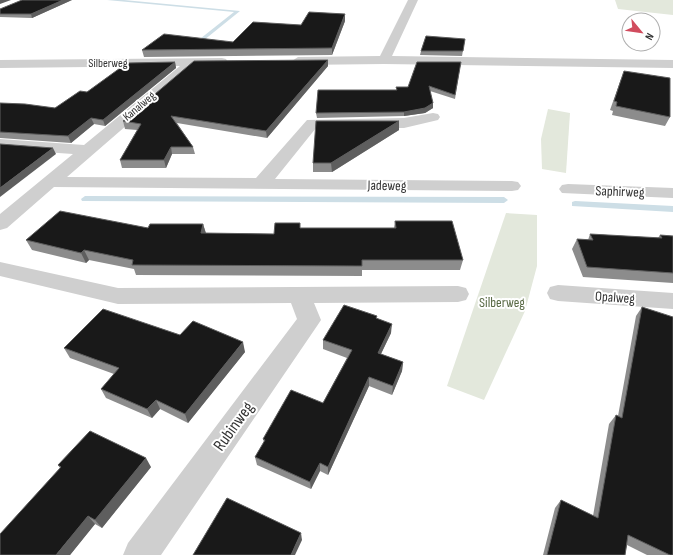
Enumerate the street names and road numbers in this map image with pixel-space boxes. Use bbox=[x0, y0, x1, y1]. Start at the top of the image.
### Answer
street label: Silberweg bbox=[88, 56, 128, 71]
street label: Kanalweg bbox=[120, 88, 159, 124]
street label: Jadeweg bbox=[366, 177, 407, 194]
street label: Saphirweg bbox=[595, 182, 645, 201]
street label: Opalweg bbox=[595, 288, 636, 307]
street label: Rubinweg bbox=[209, 398, 258, 455]

